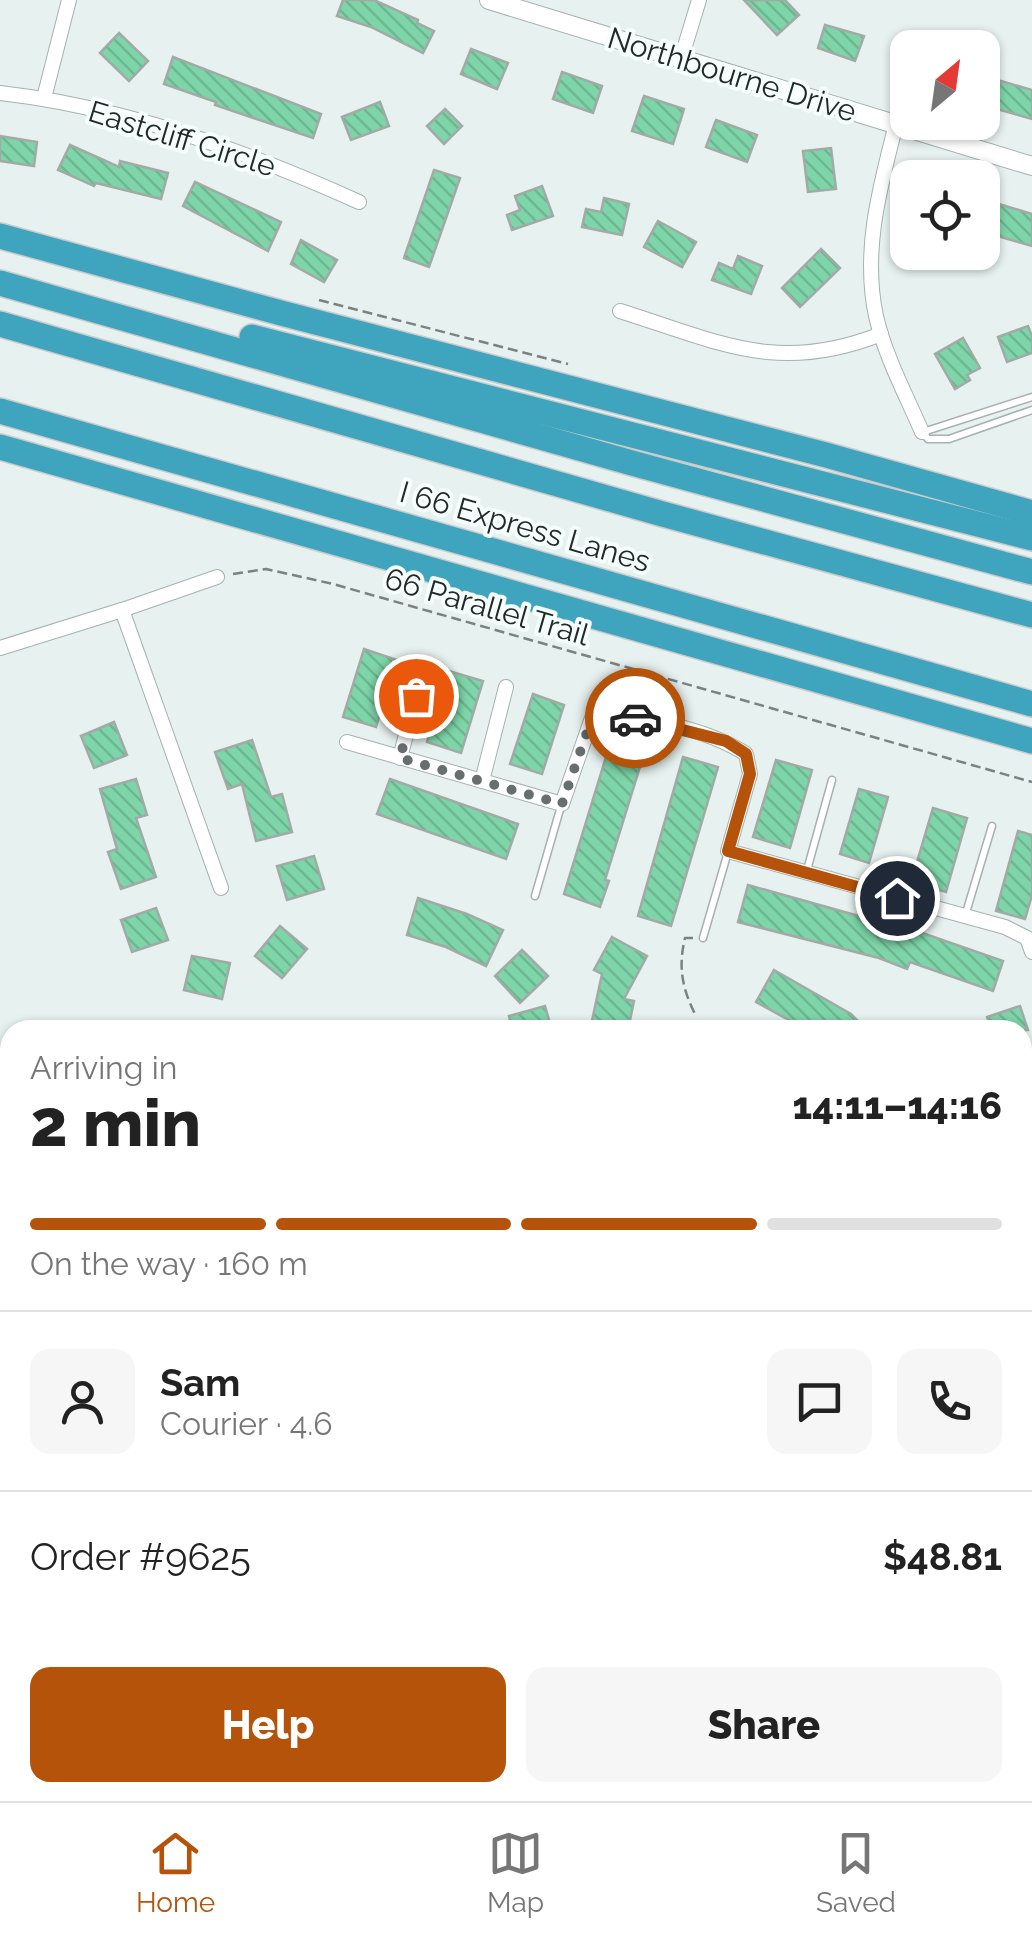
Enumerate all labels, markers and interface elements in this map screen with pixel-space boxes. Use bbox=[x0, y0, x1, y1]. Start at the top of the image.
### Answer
street label: Northbourne Drive bbox=[604, 20, 861, 129]
north arrow bbox=[890, 30, 1000, 140]
map controls bbox=[890, 30, 1000, 270]
street label: Eastcliff Circle bbox=[84, 93, 280, 184]
button: locate bbox=[890, 160, 1000, 270]
street label: I 66 Express Lanes bbox=[396, 474, 654, 579]
street label: 66 Parallel Trail bbox=[381, 561, 594, 653]
pin bbox=[374, 654, 459, 739]
courier bbox=[585, 668, 685, 768]
icon: bag bbox=[389, 669, 444, 724]
icon: car bbox=[608, 691, 663, 746]
pin bbox=[855, 856, 940, 941]
icon: home bbox=[870, 871, 925, 926]
text: Arriving in bbox=[30, 1049, 177, 1086]
text: 14:11–14:16 bbox=[792, 1083, 1002, 1128]
text: 2 min bbox=[30, 1085, 201, 1161]
text: On the way · 160 m bbox=[30, 1245, 308, 1282]
button: person bbox=[30, 1349, 135, 1454]
button: chat bbox=[767, 1349, 872, 1454]
button: phone bbox=[897, 1349, 1002, 1454]
text: Sam bbox=[160, 1360, 240, 1405]
text: Courier · 4.6 bbox=[160, 1405, 333, 1442]
text: Order #9625 bbox=[30, 1534, 251, 1579]
text: $48.81 bbox=[883, 1534, 1002, 1579]
button: Help bbox=[30, 1667, 506, 1782]
button: Share bbox=[526, 1667, 1002, 1782]
tab: Home bbox=[136, 1826, 215, 1919]
tab: Map bbox=[487, 1826, 544, 1919]
tab: Saved bbox=[816, 1826, 896, 1919]

